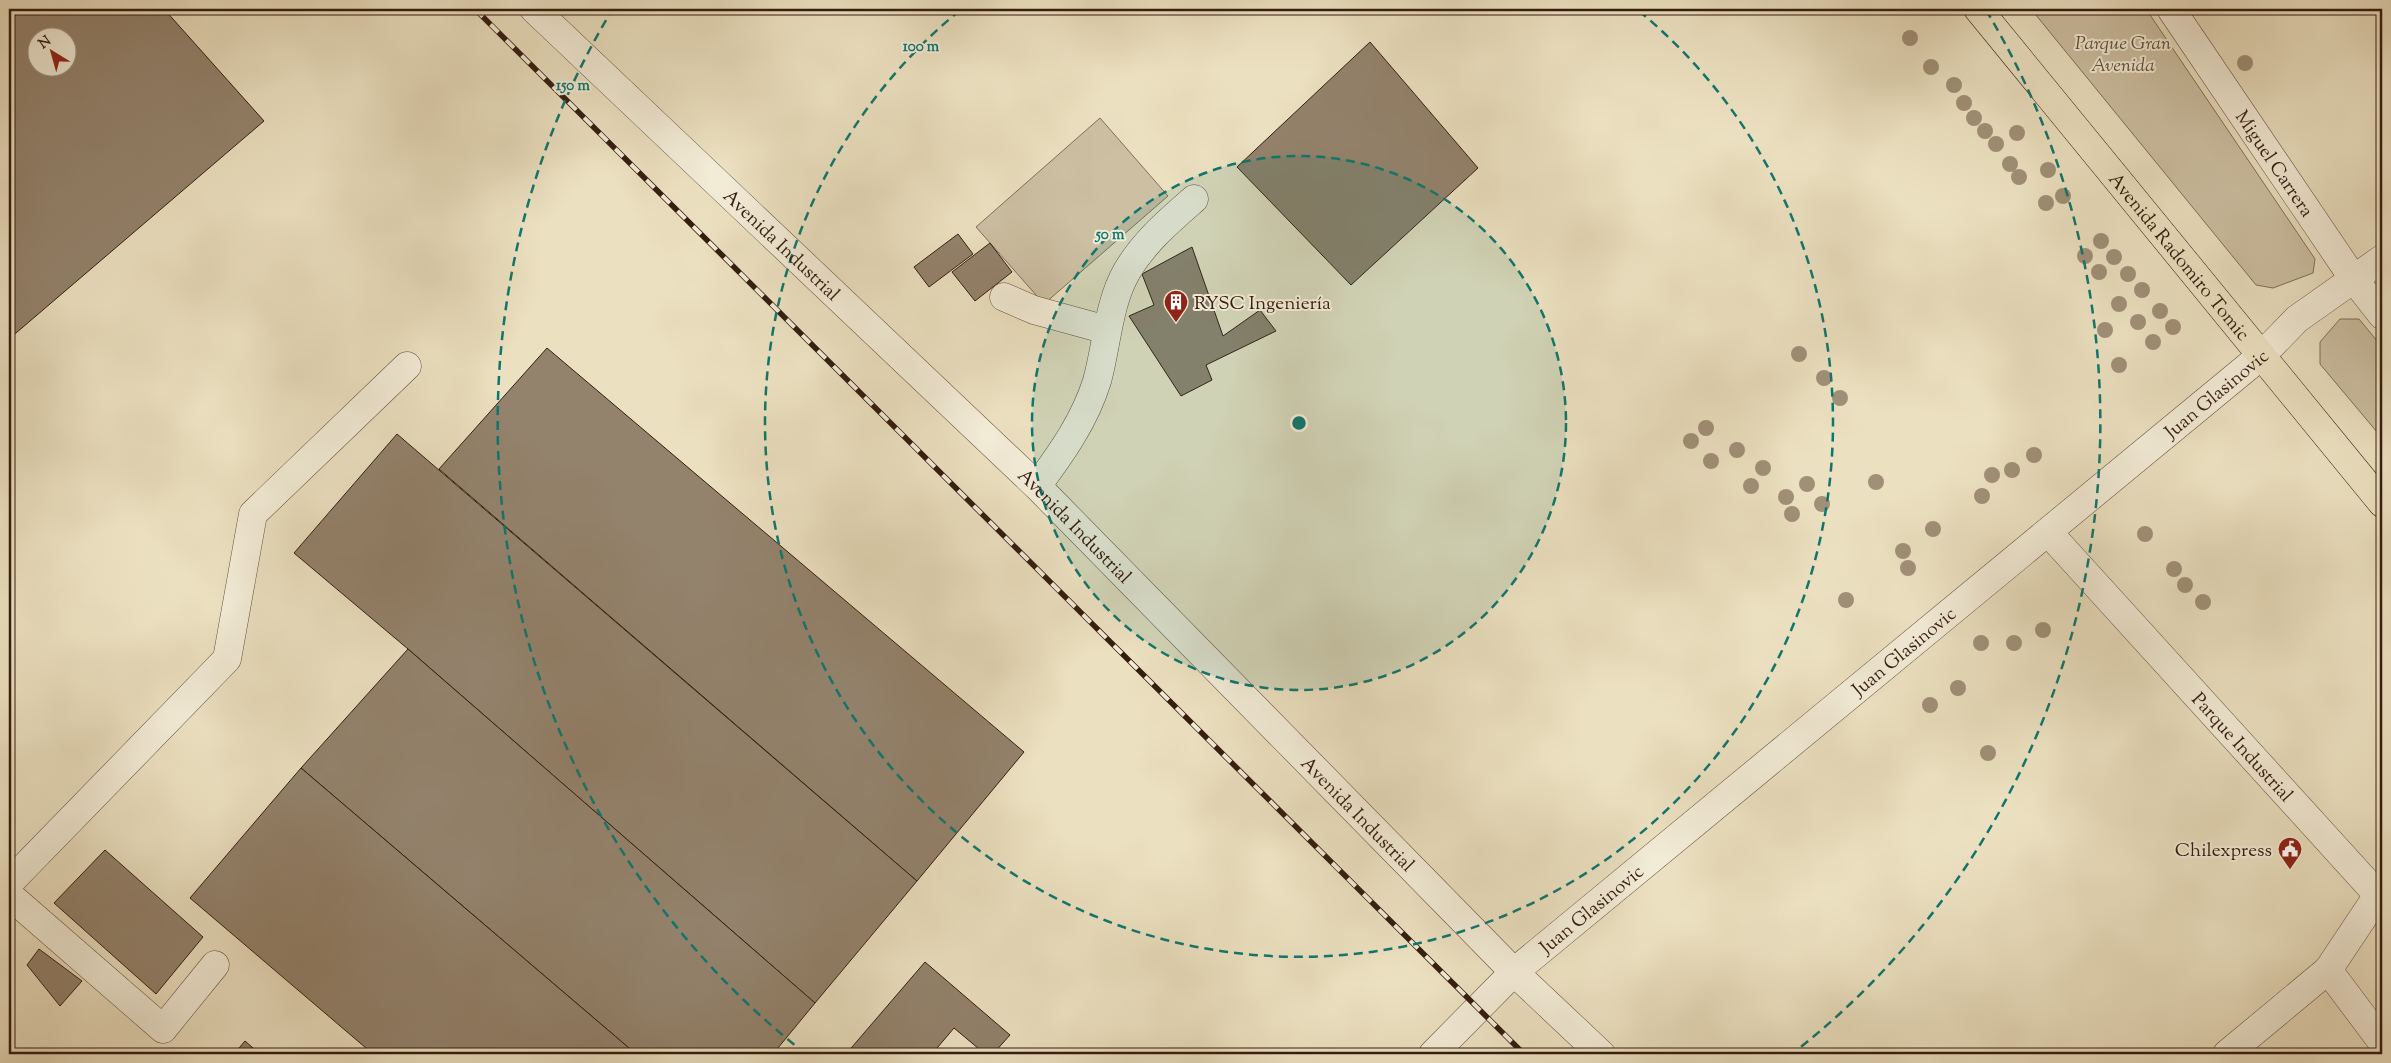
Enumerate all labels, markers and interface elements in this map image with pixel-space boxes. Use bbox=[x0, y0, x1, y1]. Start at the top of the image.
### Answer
north arrow bbox=[28, 28, 78, 78]
park label: Parque Gran Avenida bbox=[2075, 31, 2171, 80]
text: N bbox=[35, 32, 56, 55]
text: 100 m bbox=[903, 37, 940, 58]
text: 150 m bbox=[556, 76, 590, 97]
street label: Miguel Carrera bbox=[2227, 106, 2319, 223]
street label: Avenida Radomiro Tomic bbox=[2101, 168, 2255, 348]
street label: Avenida Industrial bbox=[716, 184, 845, 308]
text: 50 m bbox=[1095, 225, 1125, 246]
building icon: RYSC Ingeniería bbox=[1163, 289, 1189, 323]
place label: RYSC Ingeniería bbox=[1194, 291, 1331, 318]
street label: Juan Glasinovic bbox=[2159, 344, 2276, 447]
centre of rings bbox=[1290, 414, 1308, 432]
street label: Avenida Industrial bbox=[1011, 463, 1137, 591]
street label: Juan Glasinovic bbox=[1846, 601, 1963, 704]
street label: Parque Industrial bbox=[2184, 687, 2298, 809]
street label: Avenida Industrial bbox=[1294, 751, 1420, 879]
public building icon: Chilexpress bbox=[2277, 836, 2303, 870]
place label: Chilexpress bbox=[2175, 838, 2272, 865]
street label: Juan Glasinovic bbox=[1534, 859, 1651, 962]

